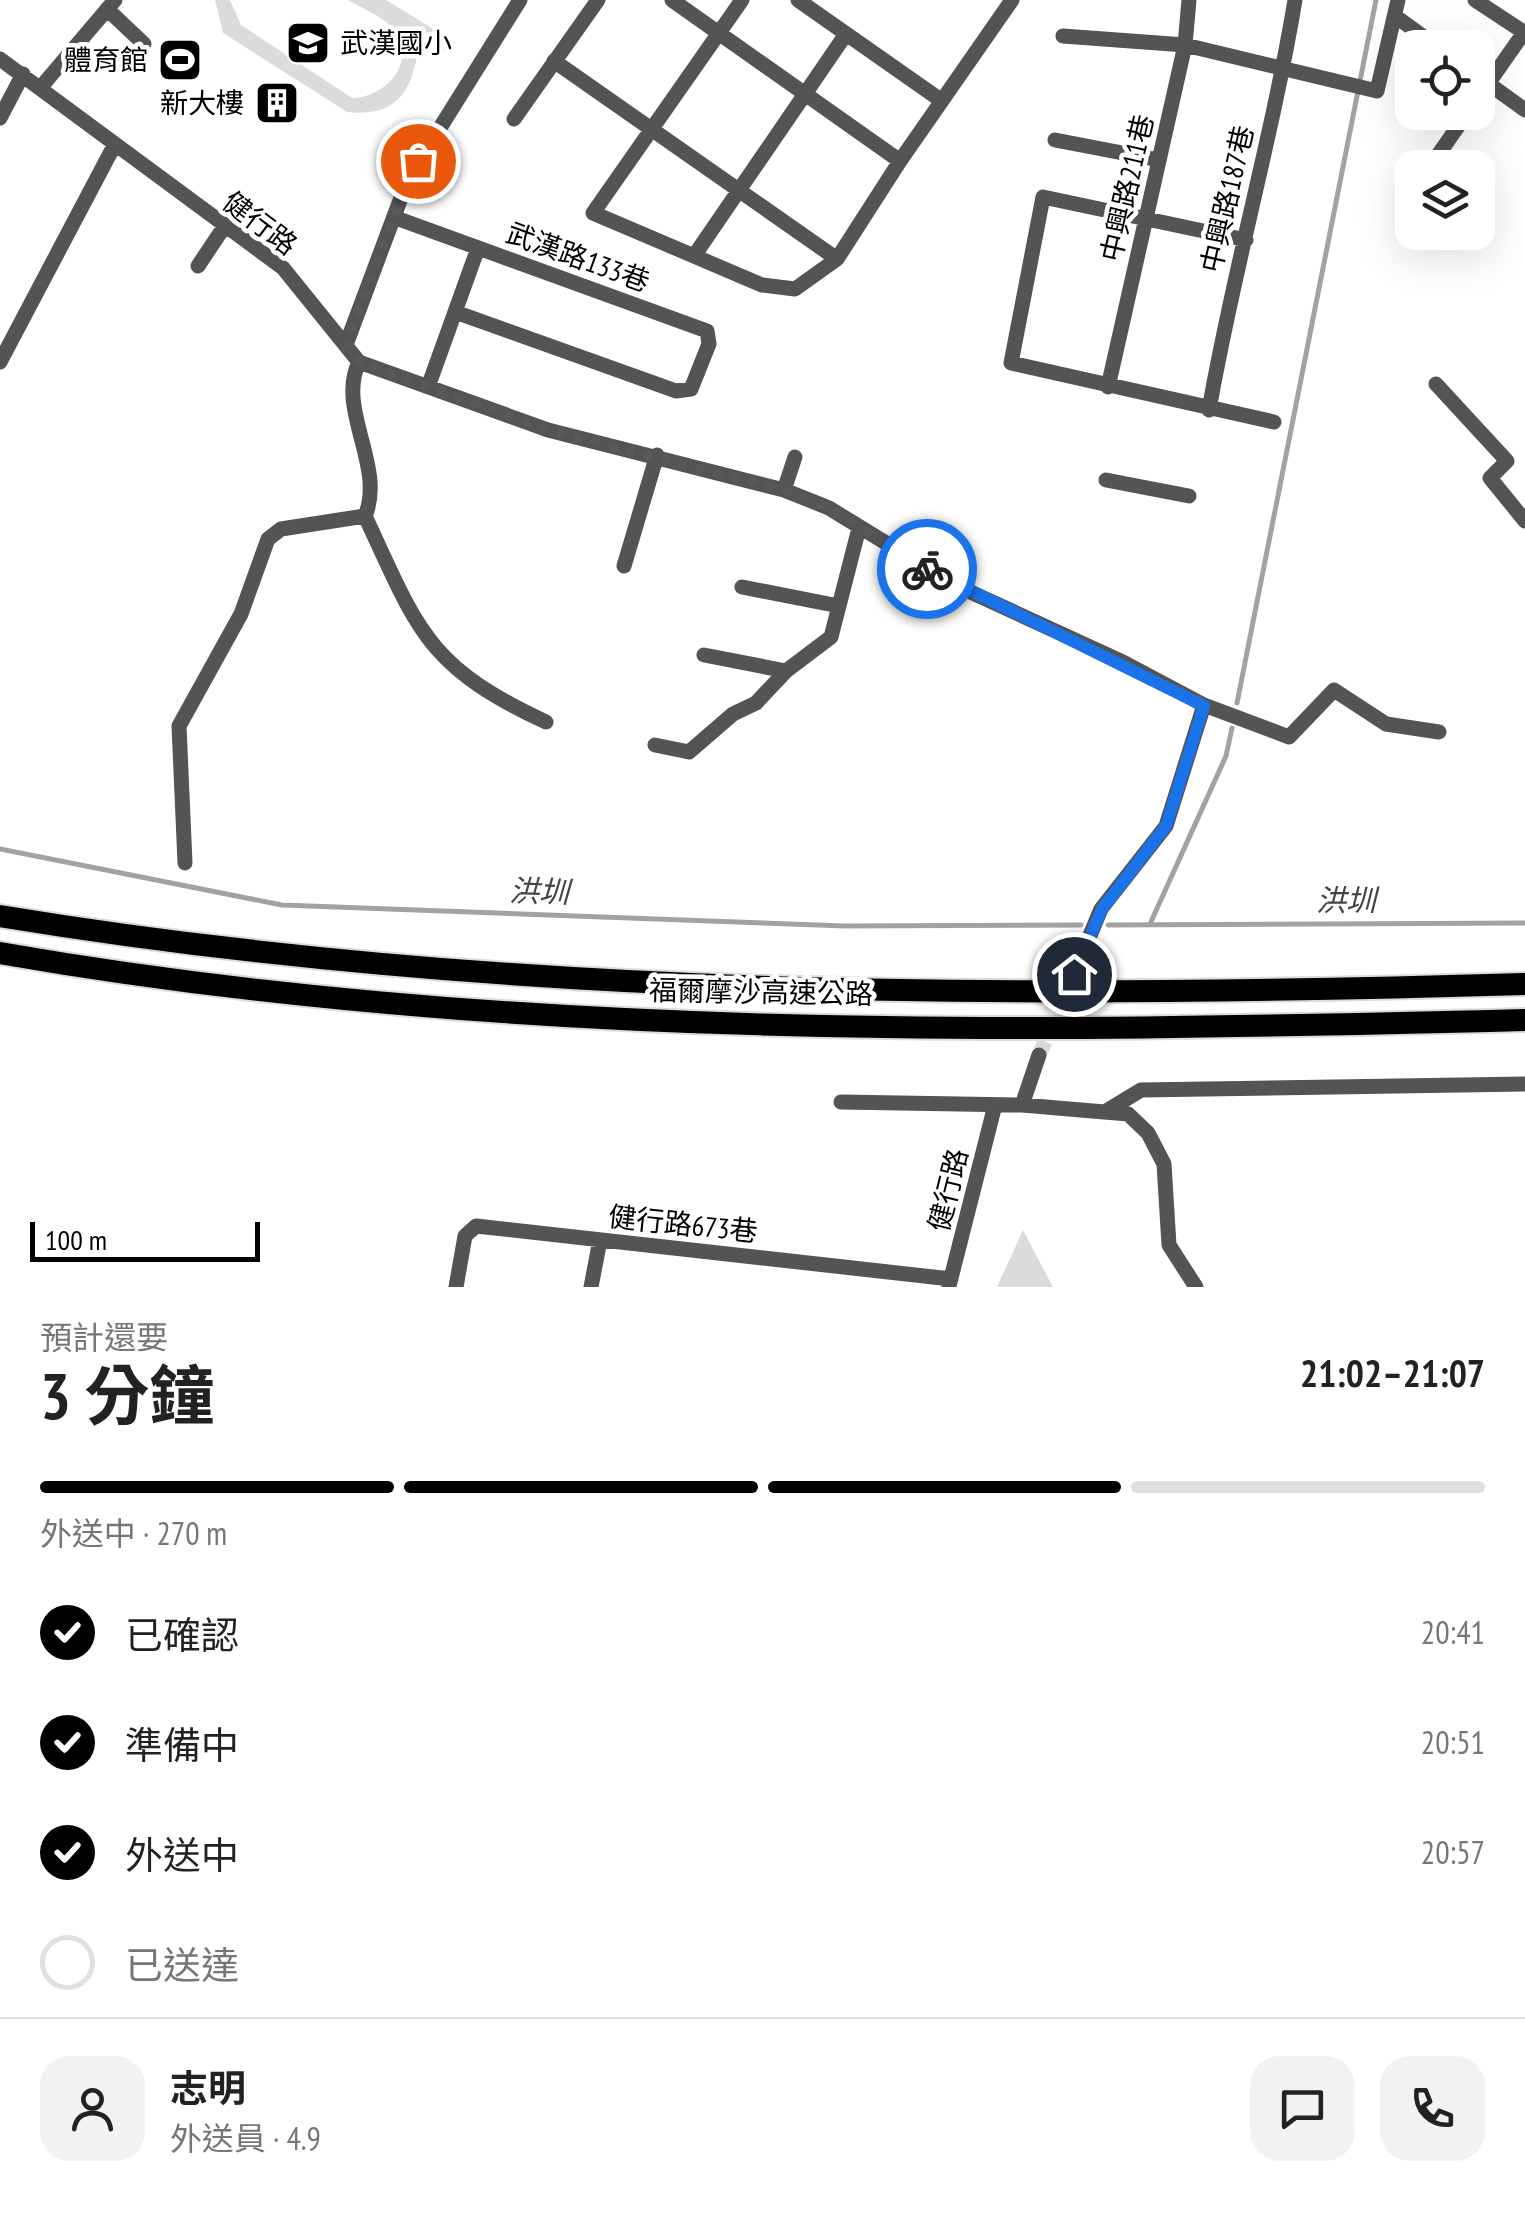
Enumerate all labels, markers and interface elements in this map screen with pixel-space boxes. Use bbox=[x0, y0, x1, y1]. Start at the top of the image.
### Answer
school or university icon: 武漢國小 bbox=[285, 20, 331, 66]
place label: 武漢國小 bbox=[340, 24, 452, 61]
map controls bbox=[1395, 30, 1495, 250]
button: locate bbox=[1395, 30, 1495, 130]
sports icon: 體育館 bbox=[157, 37, 203, 83]
place label: 體育館 bbox=[64, 41, 148, 78]
building icon: 新大樓 bbox=[254, 80, 300, 126]
place label: 新大樓 bbox=[160, 84, 244, 121]
street label: 中興路211巷 bbox=[1092, 111, 1161, 265]
pin bbox=[376, 119, 461, 204]
street label: 中興路187巷 bbox=[1192, 122, 1261, 276]
icon: bag bbox=[391, 134, 446, 189]
button: layers bbox=[1395, 150, 1495, 250]
street label: 健行路 bbox=[216, 183, 305, 263]
street label: 武漢路133巷 bbox=[501, 214, 655, 300]
courier bbox=[877, 519, 977, 619]
icon: bike bbox=[900, 542, 955, 597]
water label: 洪圳 bbox=[508, 870, 574, 911]
water label: 洪圳 bbox=[1316, 880, 1380, 919]
pin bbox=[1032, 932, 1117, 1017]
icon: home bbox=[1047, 947, 1102, 1002]
street label: 福爾摩沙高速公路 bbox=[649, 971, 873, 1012]
street label: 健行路 bbox=[919, 1145, 976, 1235]
street label: 健行路673巷 bbox=[607, 1197, 759, 1250]
scale bar bbox=[30, 1217, 260, 1262]
text: 100 m bbox=[45, 1221, 107, 1258]
text: 預計還要 bbox=[40, 1316, 168, 1358]
text: 21:02–21:07 bbox=[1300, 1348, 1485, 1397]
text: 3 分鐘 bbox=[40, 1353, 214, 1437]
text: 外送中 · 270 m bbox=[40, 1512, 227, 1554]
icon: check bbox=[40, 1605, 95, 1660]
text: 已確認 bbox=[125, 1610, 239, 1659]
text: 20:41 bbox=[1421, 1611, 1485, 1653]
icon: check bbox=[40, 1715, 95, 1770]
text: 準備中 bbox=[125, 1720, 239, 1769]
text: 20:51 bbox=[1421, 1721, 1485, 1763]
icon: check bbox=[40, 1825, 95, 1880]
text: 外送中 bbox=[125, 1830, 239, 1879]
text: 20:57 bbox=[1421, 1831, 1485, 1873]
text: 已送達 bbox=[125, 1940, 239, 1989]
button: person bbox=[40, 2056, 145, 2161]
button: chat bbox=[1250, 2056, 1355, 2161]
button: phone bbox=[1380, 2056, 1485, 2161]
text: 志明 bbox=[170, 2063, 246, 2112]
text: 外送員 · 4.9 bbox=[170, 2117, 321, 2159]

